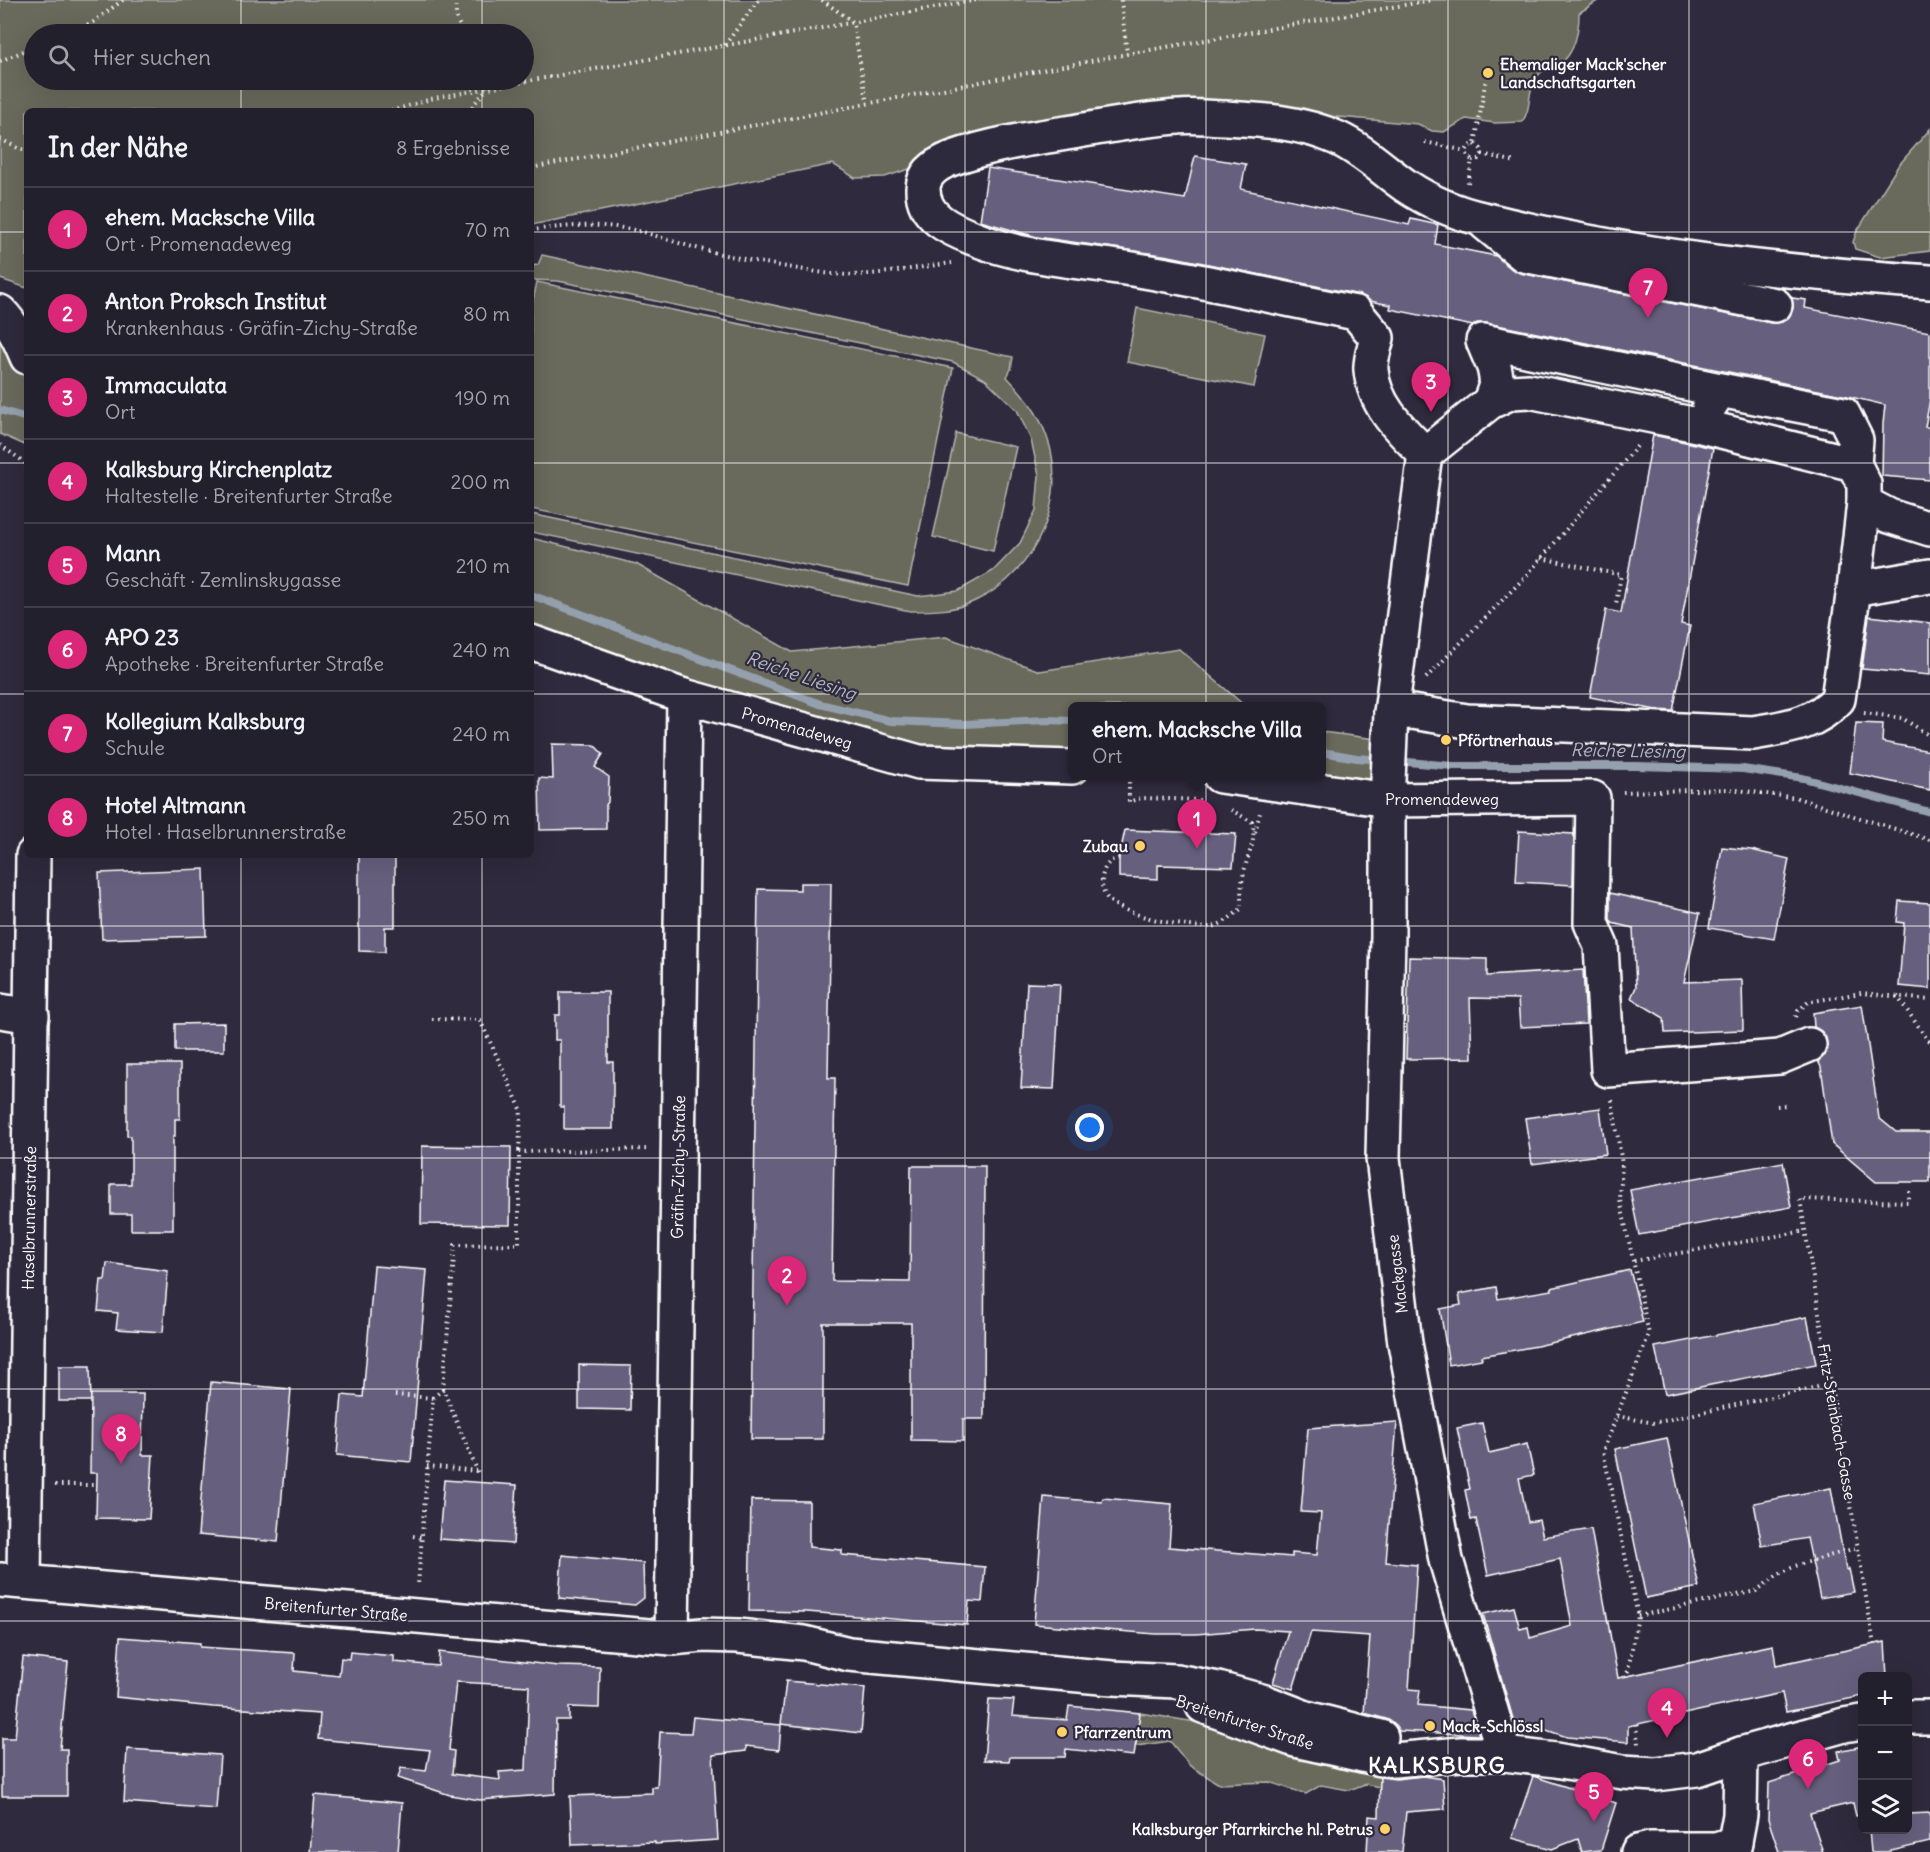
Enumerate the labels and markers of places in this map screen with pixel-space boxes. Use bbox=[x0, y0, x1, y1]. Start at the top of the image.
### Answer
place label: Ehemaliger Mack'scher Landschaftsgarten bbox=[1500, 54, 1667, 93]
marker: Ehemaliger Mack'scher Landschaftsgarten bbox=[1481, 66, 1495, 80]
pin: 7 bbox=[1628, 268, 1668, 318]
pin: 3 bbox=[1412, 362, 1450, 412]
place label: Pförtnerhaus bbox=[1458, 730, 1553, 750]
marker: Pförtnerhaus bbox=[1439, 733, 1453, 747]
pin: 1 bbox=[1178, 800, 1216, 849]
place label: Zubau bbox=[1083, 836, 1129, 856]
marker: Zubau bbox=[1133, 839, 1147, 853]
pin: 2 bbox=[768, 1256, 806, 1306]
pin: 8 bbox=[102, 1414, 140, 1464]
pin: 4 bbox=[1648, 1688, 1686, 1738]
place label: Mack-Schlössl bbox=[1442, 1716, 1543, 1736]
marker: Mack-Schlössl bbox=[1423, 1719, 1437, 1733]
place label: Pfarrzentrum bbox=[1074, 1722, 1171, 1742]
marker: Pfarrzentrum bbox=[1055, 1725, 1069, 1739]
pin: 6 bbox=[1788, 1740, 1828, 1789]
pin: 5 bbox=[1574, 1772, 1614, 1822]
place label: Kalksburger Pfarrkirche hl. Petrus bbox=[1132, 1819, 1373, 1840]
marker: Kalksburger Pfarrkirche hl. Petrus bbox=[1378, 1822, 1392, 1836]

